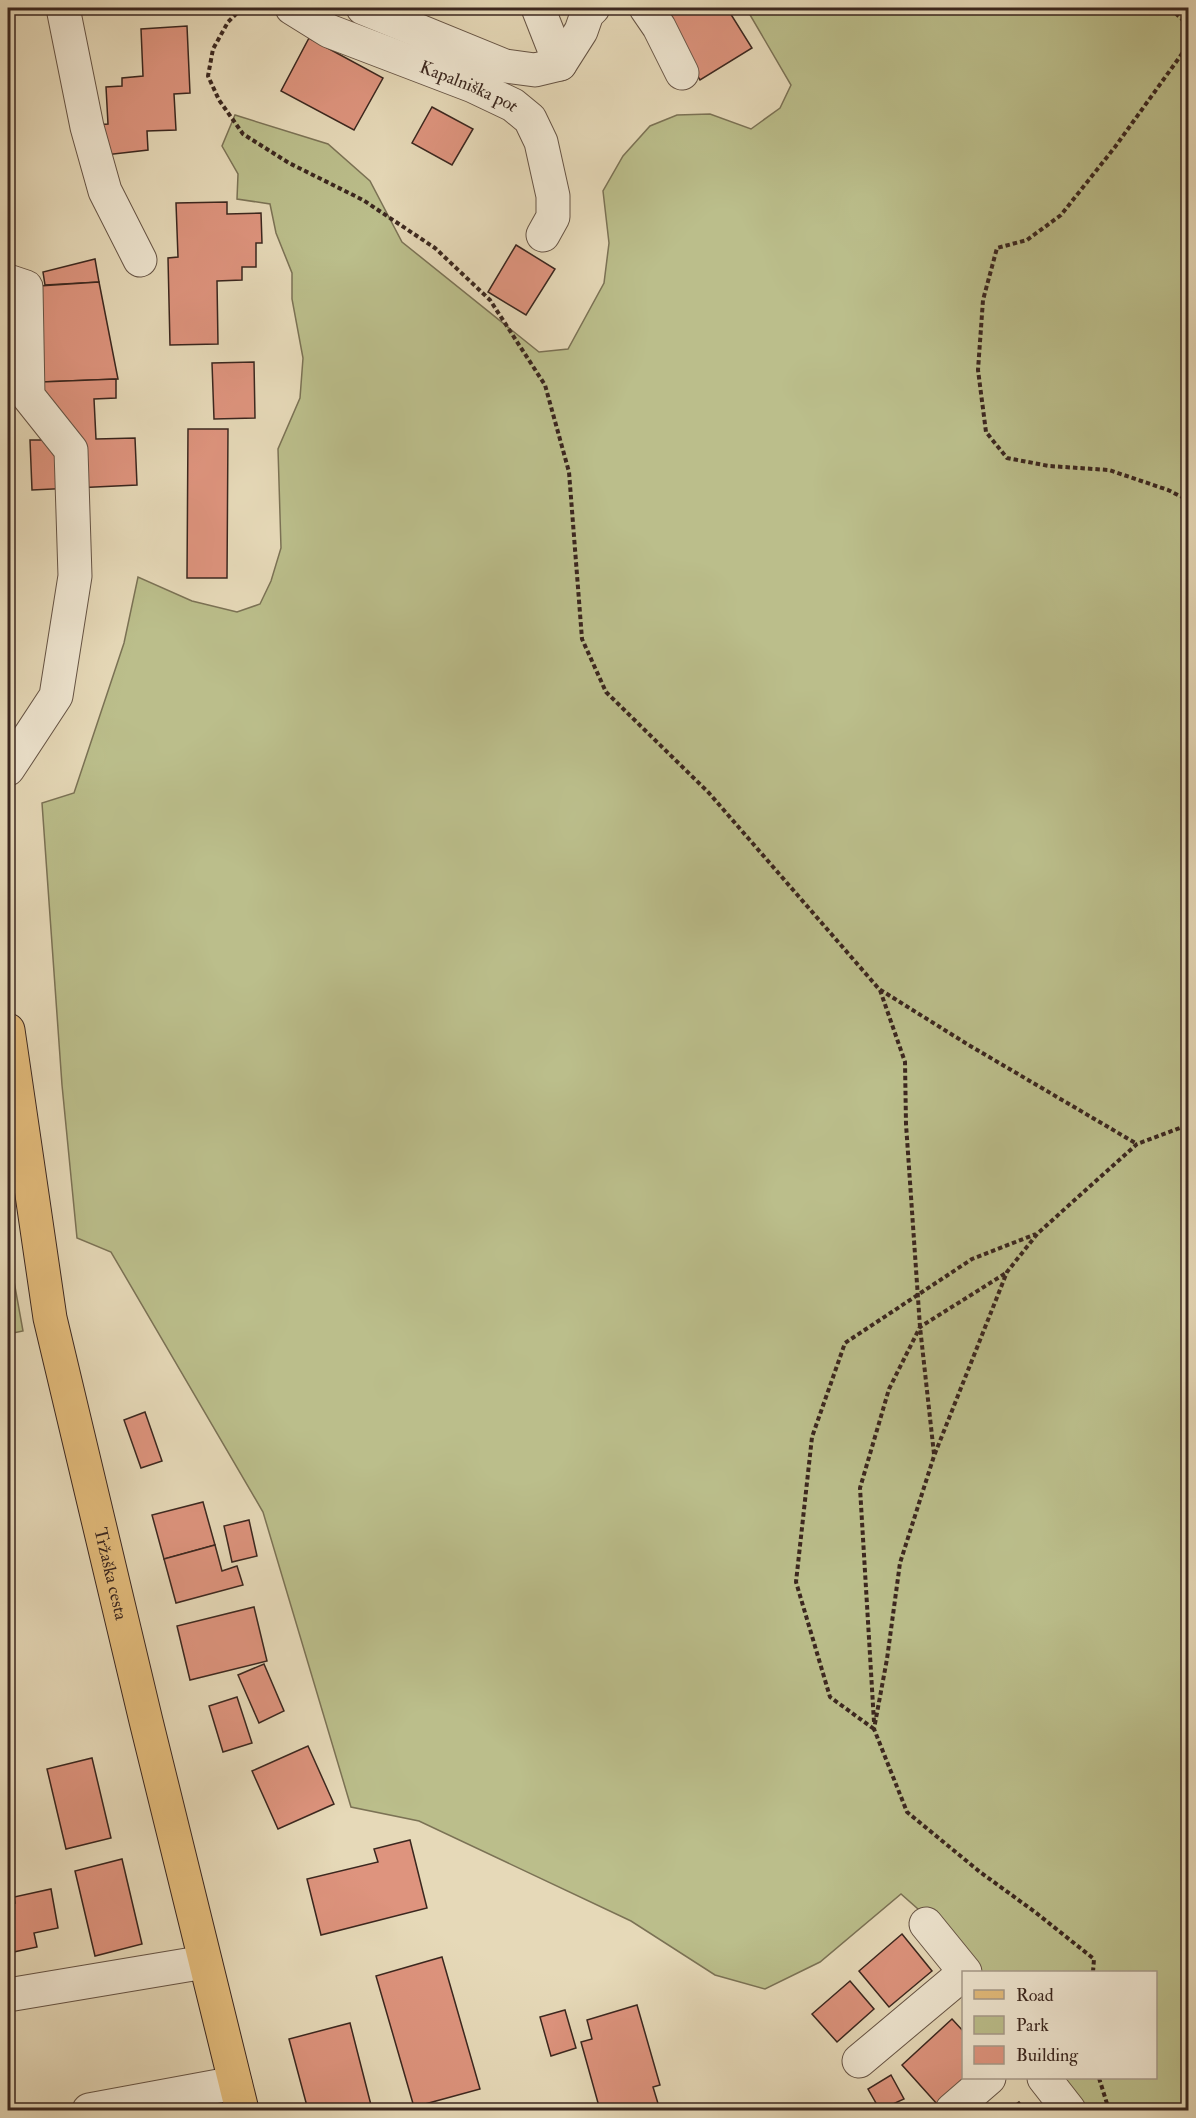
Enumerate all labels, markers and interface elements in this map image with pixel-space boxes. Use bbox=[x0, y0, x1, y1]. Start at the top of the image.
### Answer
street label: Kapalniška pot bbox=[416, 56, 523, 117]
street label: Tržaška cesta bbox=[88, 1525, 133, 1623]
legend bbox=[962, 1971, 1157, 2079]
text: Road bbox=[1016, 1984, 1054, 2007]
text: Park bbox=[1016, 2014, 1049, 2037]
text: Building bbox=[1016, 2044, 1079, 2067]

